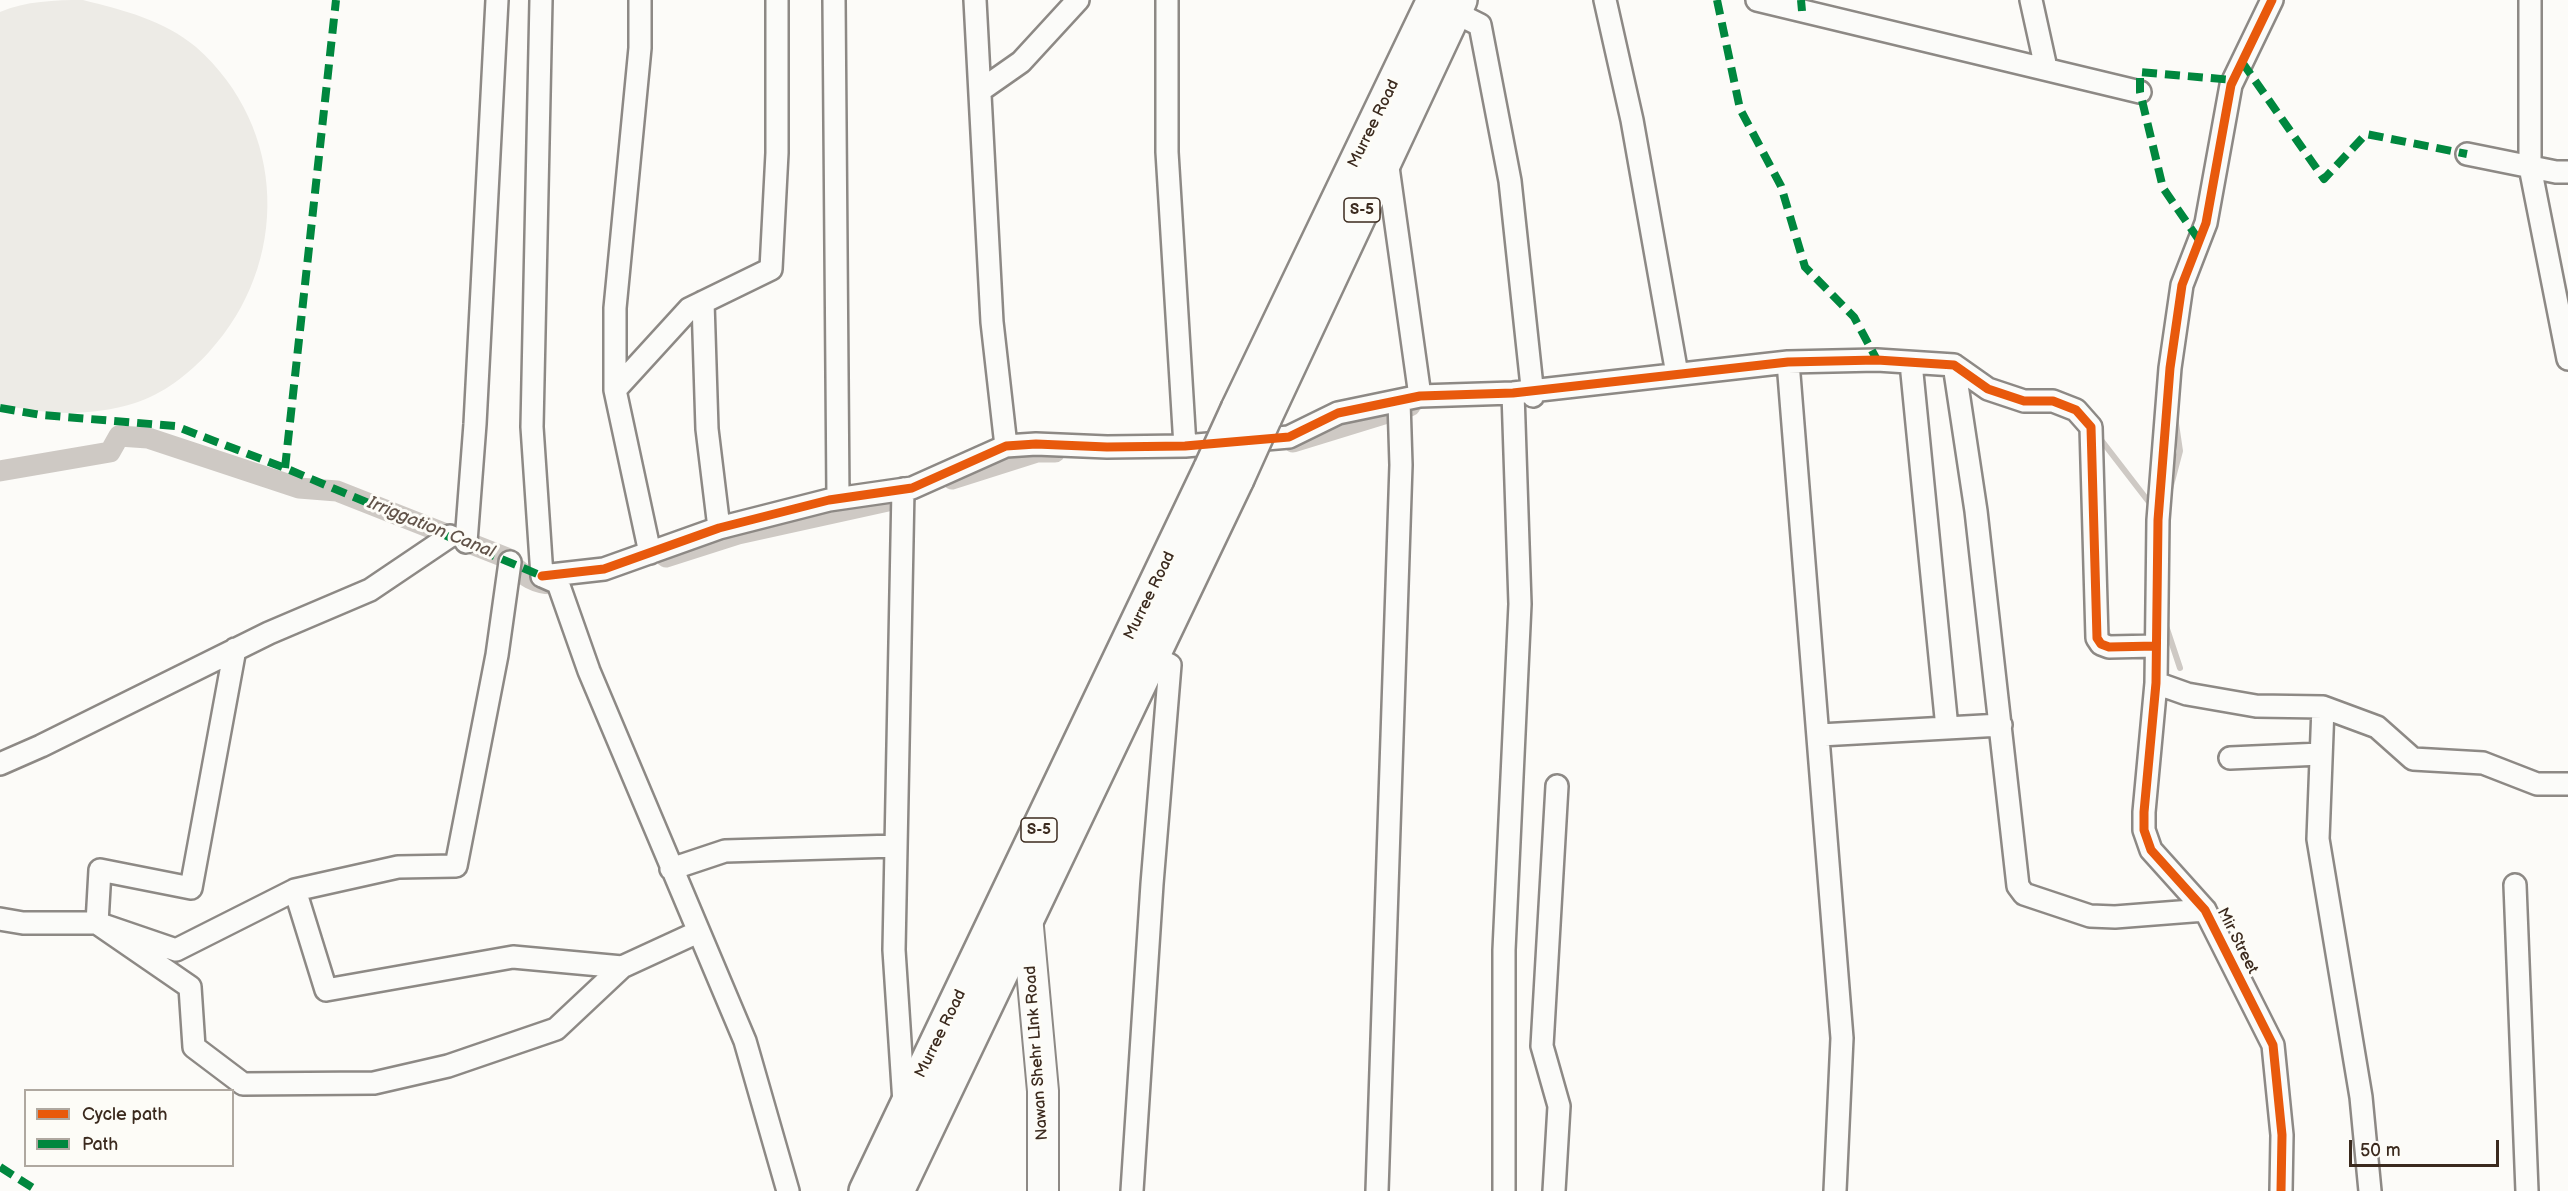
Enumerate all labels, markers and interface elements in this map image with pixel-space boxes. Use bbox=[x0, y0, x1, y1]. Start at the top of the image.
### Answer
street label: Murree Road bbox=[1344, 77, 1404, 171]
road number: S-5 bbox=[1344, 198, 1380, 222]
water label: Irriggation Canal bbox=[364, 493, 498, 563]
street label: Murree Road bbox=[1120, 549, 1180, 643]
road number: S-5 bbox=[1021, 818, 1057, 842]
street label: Mir Street bbox=[2212, 905, 2262, 977]
street label: Nawan Shehr LInk Road bbox=[1021, 965, 1053, 1141]
street label: Murree Road bbox=[911, 987, 971, 1081]
legend bbox=[24, 1089, 234, 1167]
text: Cycle path bbox=[82, 1104, 168, 1125]
scale bar bbox=[2352, 1128, 2502, 1166]
text: Path bbox=[82, 1134, 118, 1155]
text: 50 m bbox=[2360, 1140, 2401, 1161]

